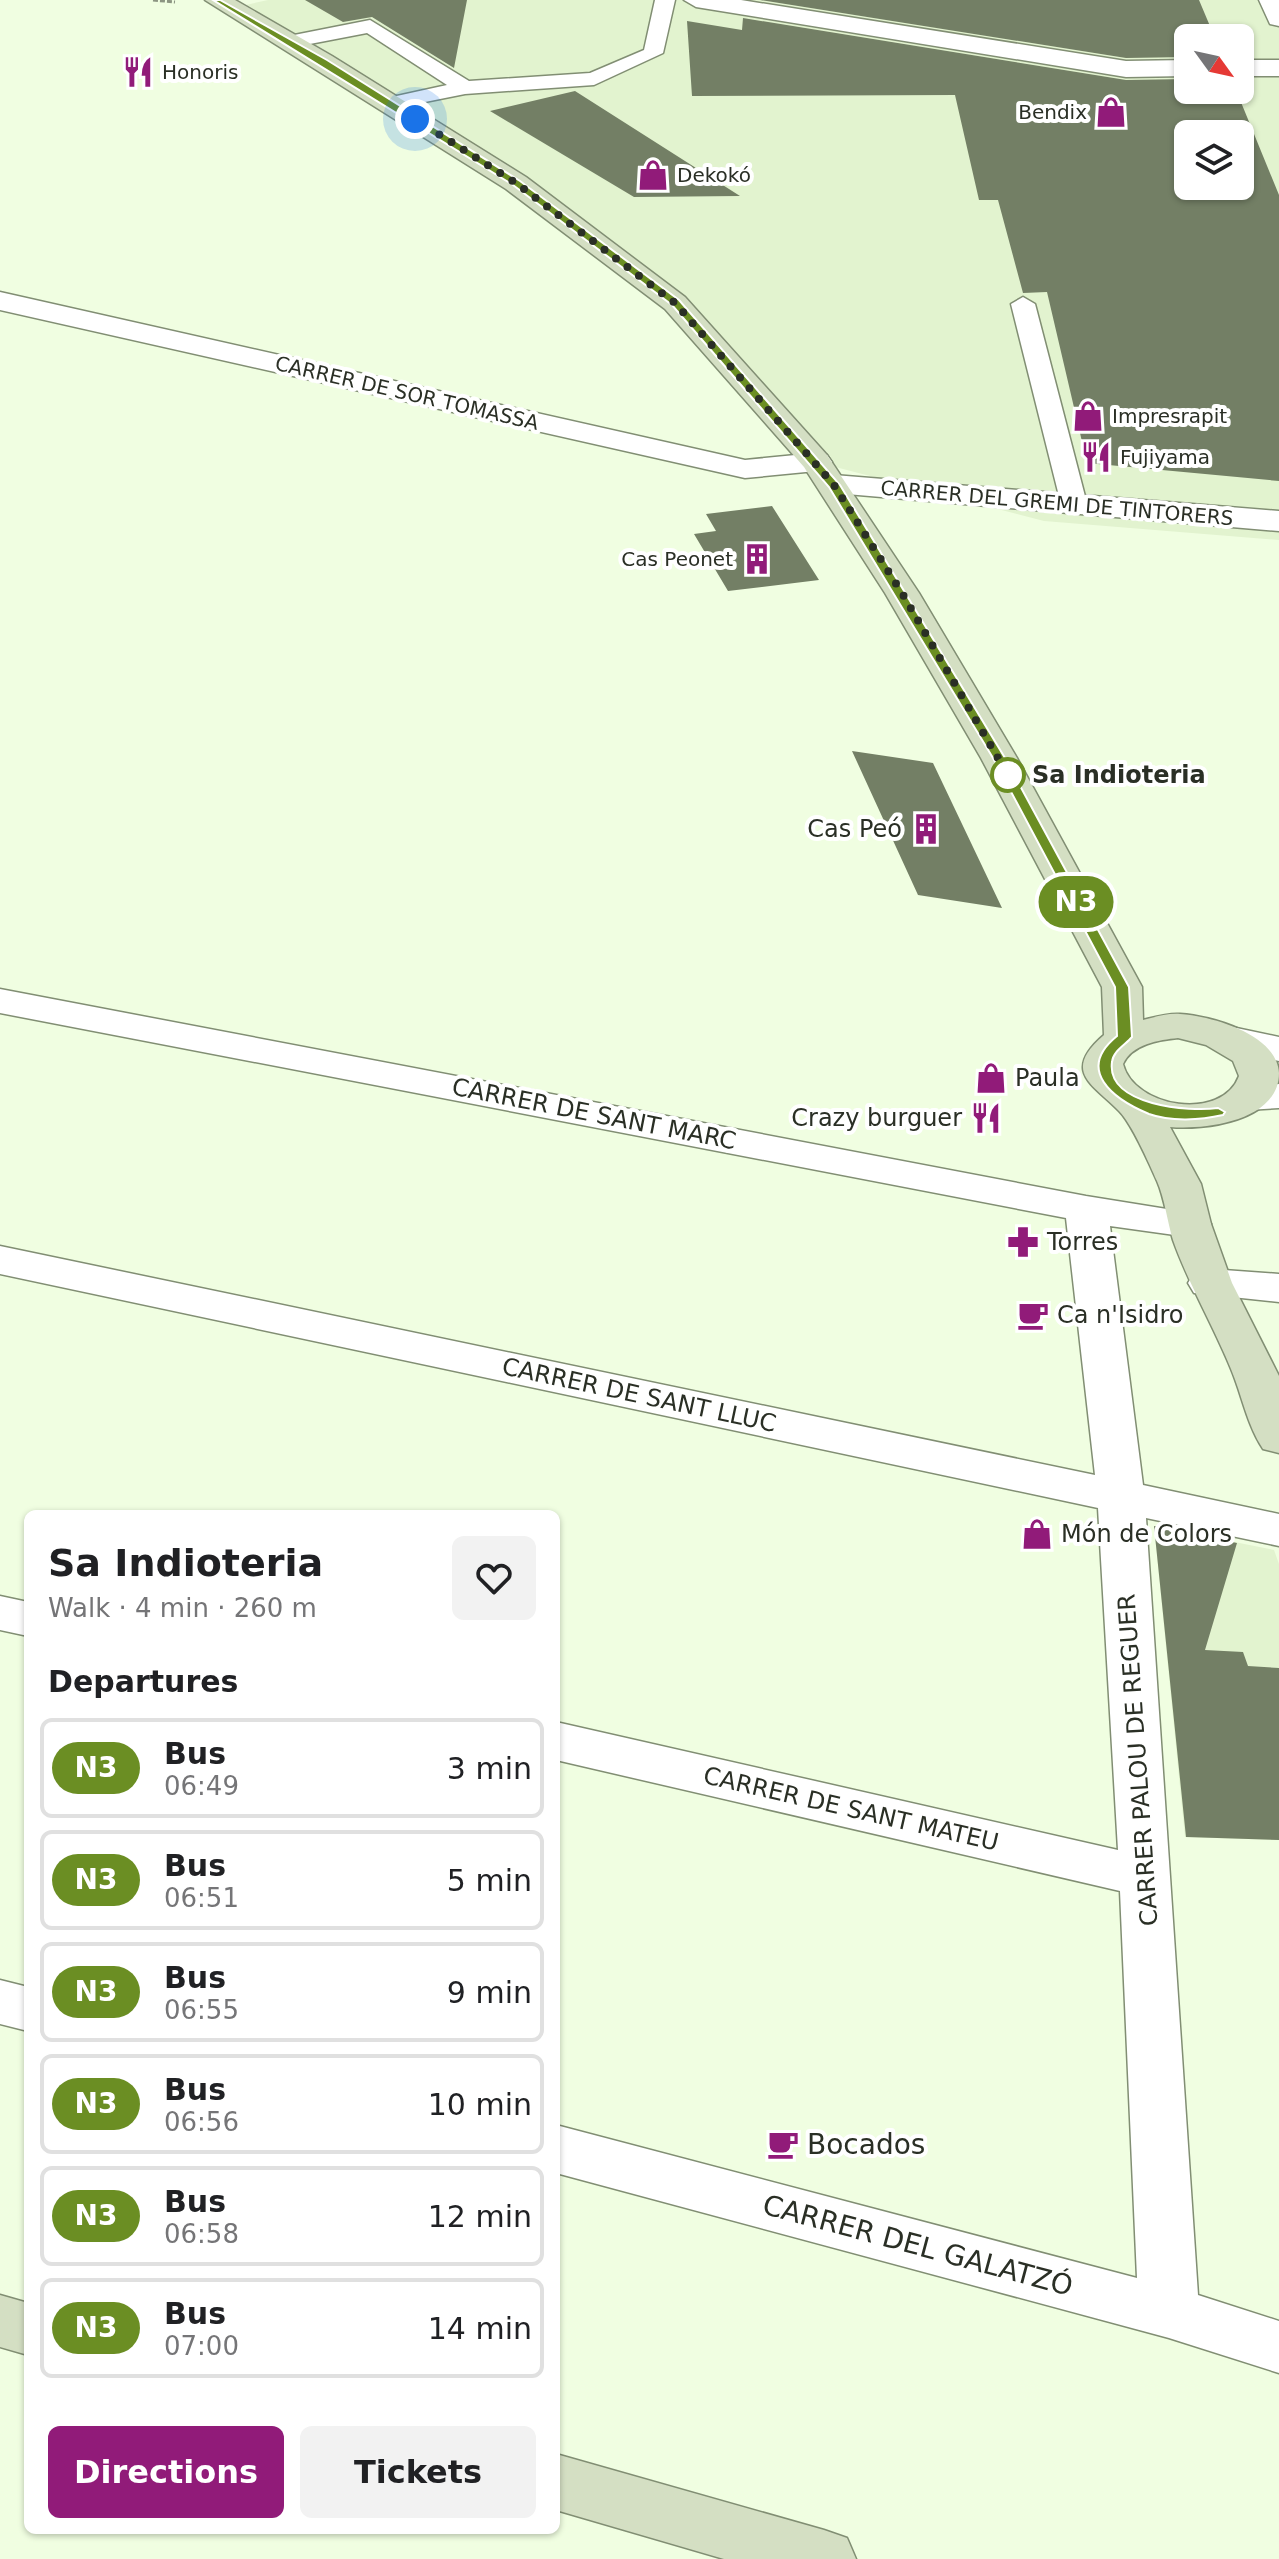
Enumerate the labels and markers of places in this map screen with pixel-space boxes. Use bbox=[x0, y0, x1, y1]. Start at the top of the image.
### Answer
restaurant icon: Honoris bbox=[121, 55, 155, 89]
place label: Honoris bbox=[162, 60, 238, 84]
shop icon: Bendix bbox=[1094, 95, 1128, 129]
place label: Bendix bbox=[1018, 100, 1087, 124]
shop icon: Dekokó bbox=[636, 158, 670, 192]
place label: Dekokó bbox=[677, 163, 751, 187]
shop icon: Impresrapit bbox=[1071, 399, 1105, 433]
place label: Impresrapit bbox=[1112, 404, 1227, 428]
restaurant icon: Fujiyama bbox=[1079, 440, 1113, 474]
place label: Fujiyama bbox=[1120, 445, 1210, 469]
building icon: Cas Peonet bbox=[740, 542, 774, 576]
place label: Cas Peonet bbox=[621, 547, 733, 571]
marker: Sa Indioteria bbox=[991, 758, 1025, 792]
place label: Sa Indioteria bbox=[1032, 761, 1206, 789]
building icon: Cas Peó bbox=[909, 812, 943, 846]
place label: Cas Peó bbox=[807, 815, 902, 843]
shop icon: Paula bbox=[974, 1061, 1008, 1095]
place label: Paula bbox=[1015, 1064, 1080, 1092]
restaurant icon: Crazy burguer bbox=[969, 1101, 1003, 1135]
place label: Crazy burguer bbox=[791, 1104, 962, 1132]
pharmacy icon: Torres bbox=[1006, 1225, 1040, 1259]
place label: Torres bbox=[1046, 1228, 1118, 1256]
cafe icon: Ca n'Isidro bbox=[1016, 1298, 1050, 1332]
place label: Ca n'Isidro bbox=[1057, 1301, 1183, 1329]
shop icon: Món de Colors bbox=[1020, 1517, 1054, 1551]
place label: Món de Colors bbox=[1061, 1520, 1232, 1548]
cafe icon: Bocados bbox=[766, 2127, 800, 2161]
place label: Bocados bbox=[807, 2128, 925, 2161]

